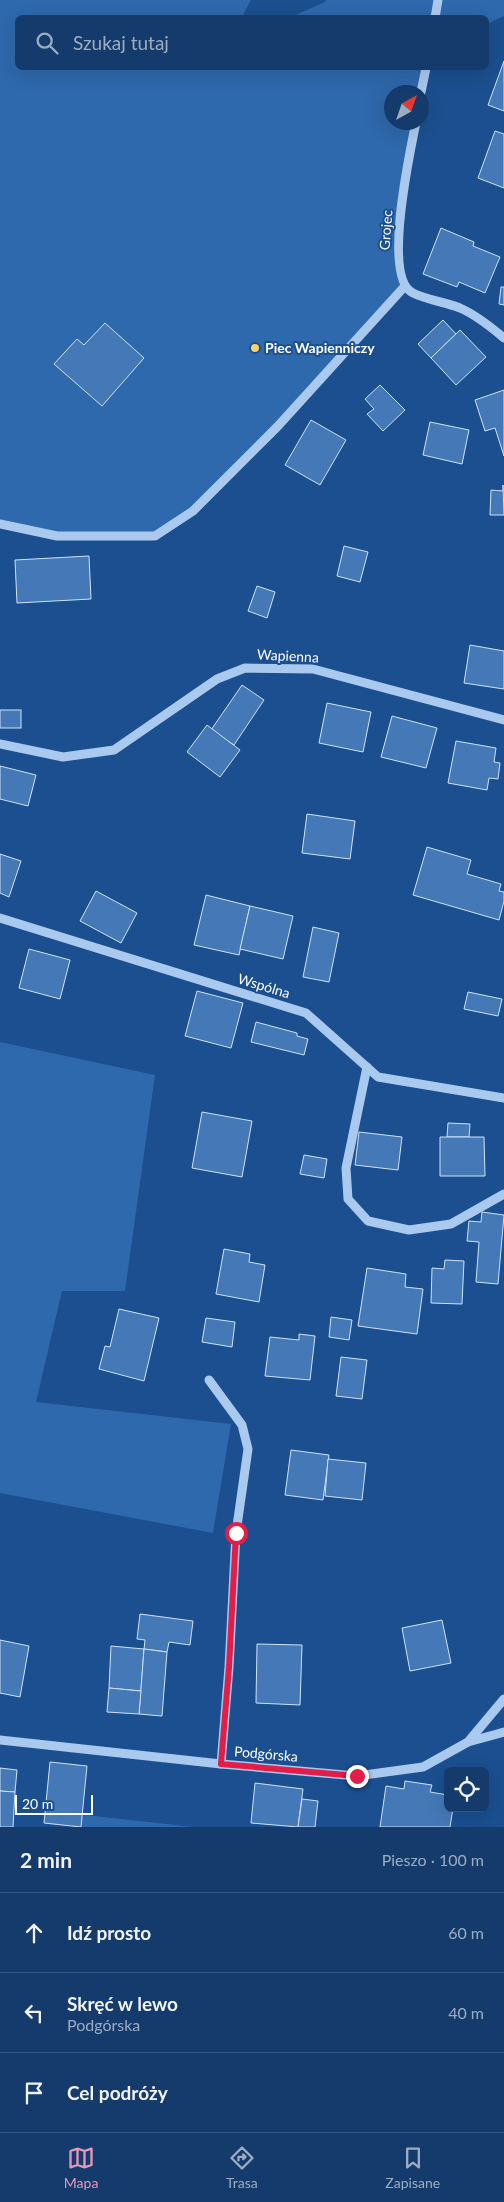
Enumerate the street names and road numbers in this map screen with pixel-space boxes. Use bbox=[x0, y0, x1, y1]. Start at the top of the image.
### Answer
street label: Grojec bbox=[376, 209, 395, 251]
street label: Wapienna bbox=[257, 645, 319, 666]
street label: Wspólna bbox=[236, 970, 292, 1002]
street label: Podgórska bbox=[233, 1742, 299, 1765]

